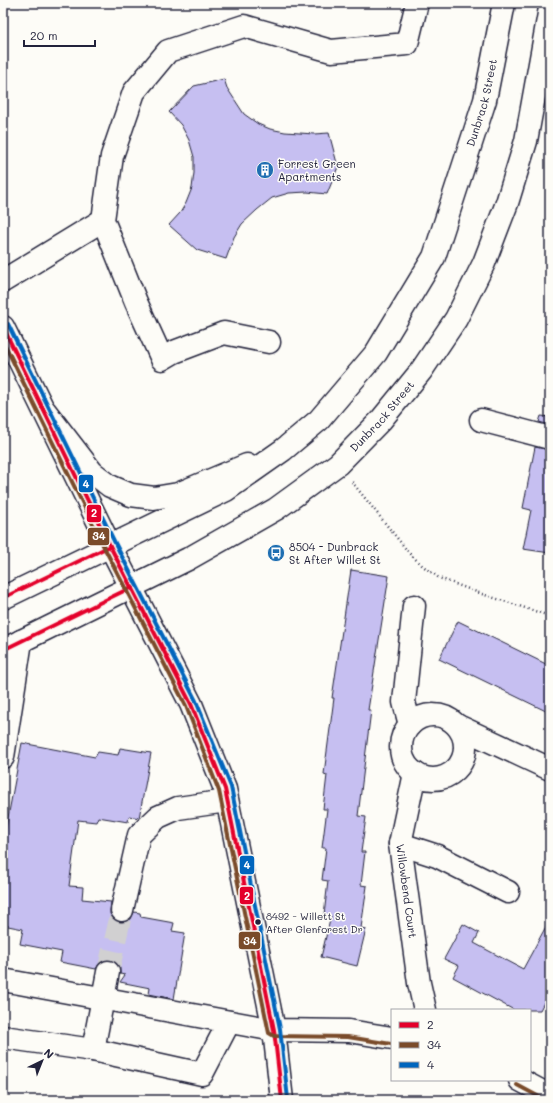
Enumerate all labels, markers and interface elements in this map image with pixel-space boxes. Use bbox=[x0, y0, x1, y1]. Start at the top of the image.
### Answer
scale bar bbox=[24, 22, 95, 48]
text: 20 m bbox=[30, 27, 58, 43]
street label: Dunbrack Street bbox=[462, 58, 500, 148]
place label: Forrest Green Apartments bbox=[278, 156, 356, 184]
building icon: Forrest Green Apartments bbox=[255, 160, 275, 180]
street label: Dunbrack Street bbox=[346, 377, 417, 455]
line badge: 4 bbox=[78, 474, 94, 493]
text: 4 bbox=[83, 476, 90, 491]
line badge: 2 bbox=[86, 504, 102, 523]
text: 2 bbox=[91, 505, 97, 520]
line badge: 34 bbox=[87, 527, 110, 546]
text: 34 bbox=[92, 528, 106, 543]
place label: 8504 - Dunbrack St After Willet St bbox=[289, 539, 381, 567]
bus stop icon: 8504 - Dunbrack St After Willet St bbox=[266, 543, 286, 563]
street label: Willowbend Court bbox=[393, 843, 421, 939]
line badge: 4 bbox=[239, 855, 255, 875]
text: 4 bbox=[244, 857, 251, 872]
line badge: 2 bbox=[239, 886, 254, 905]
text: 2 bbox=[244, 888, 250, 903]
place label: 8492 - Willett St After Glenforest Dr bbox=[266, 909, 363, 936]
marker: 8492 - Willett St After Glenforest Dr bbox=[253, 917, 263, 927]
line badge: 34 bbox=[238, 931, 261, 950]
text: 34 bbox=[243, 933, 257, 948]
legend bbox=[391, 1009, 531, 1081]
text: 2 bbox=[427, 1016, 434, 1032]
text: 34 bbox=[427, 1036, 441, 1052]
north arrow bbox=[22, 1041, 62, 1081]
text: N bbox=[41, 1045, 57, 1062]
text: 4 bbox=[427, 1056, 434, 1072]

